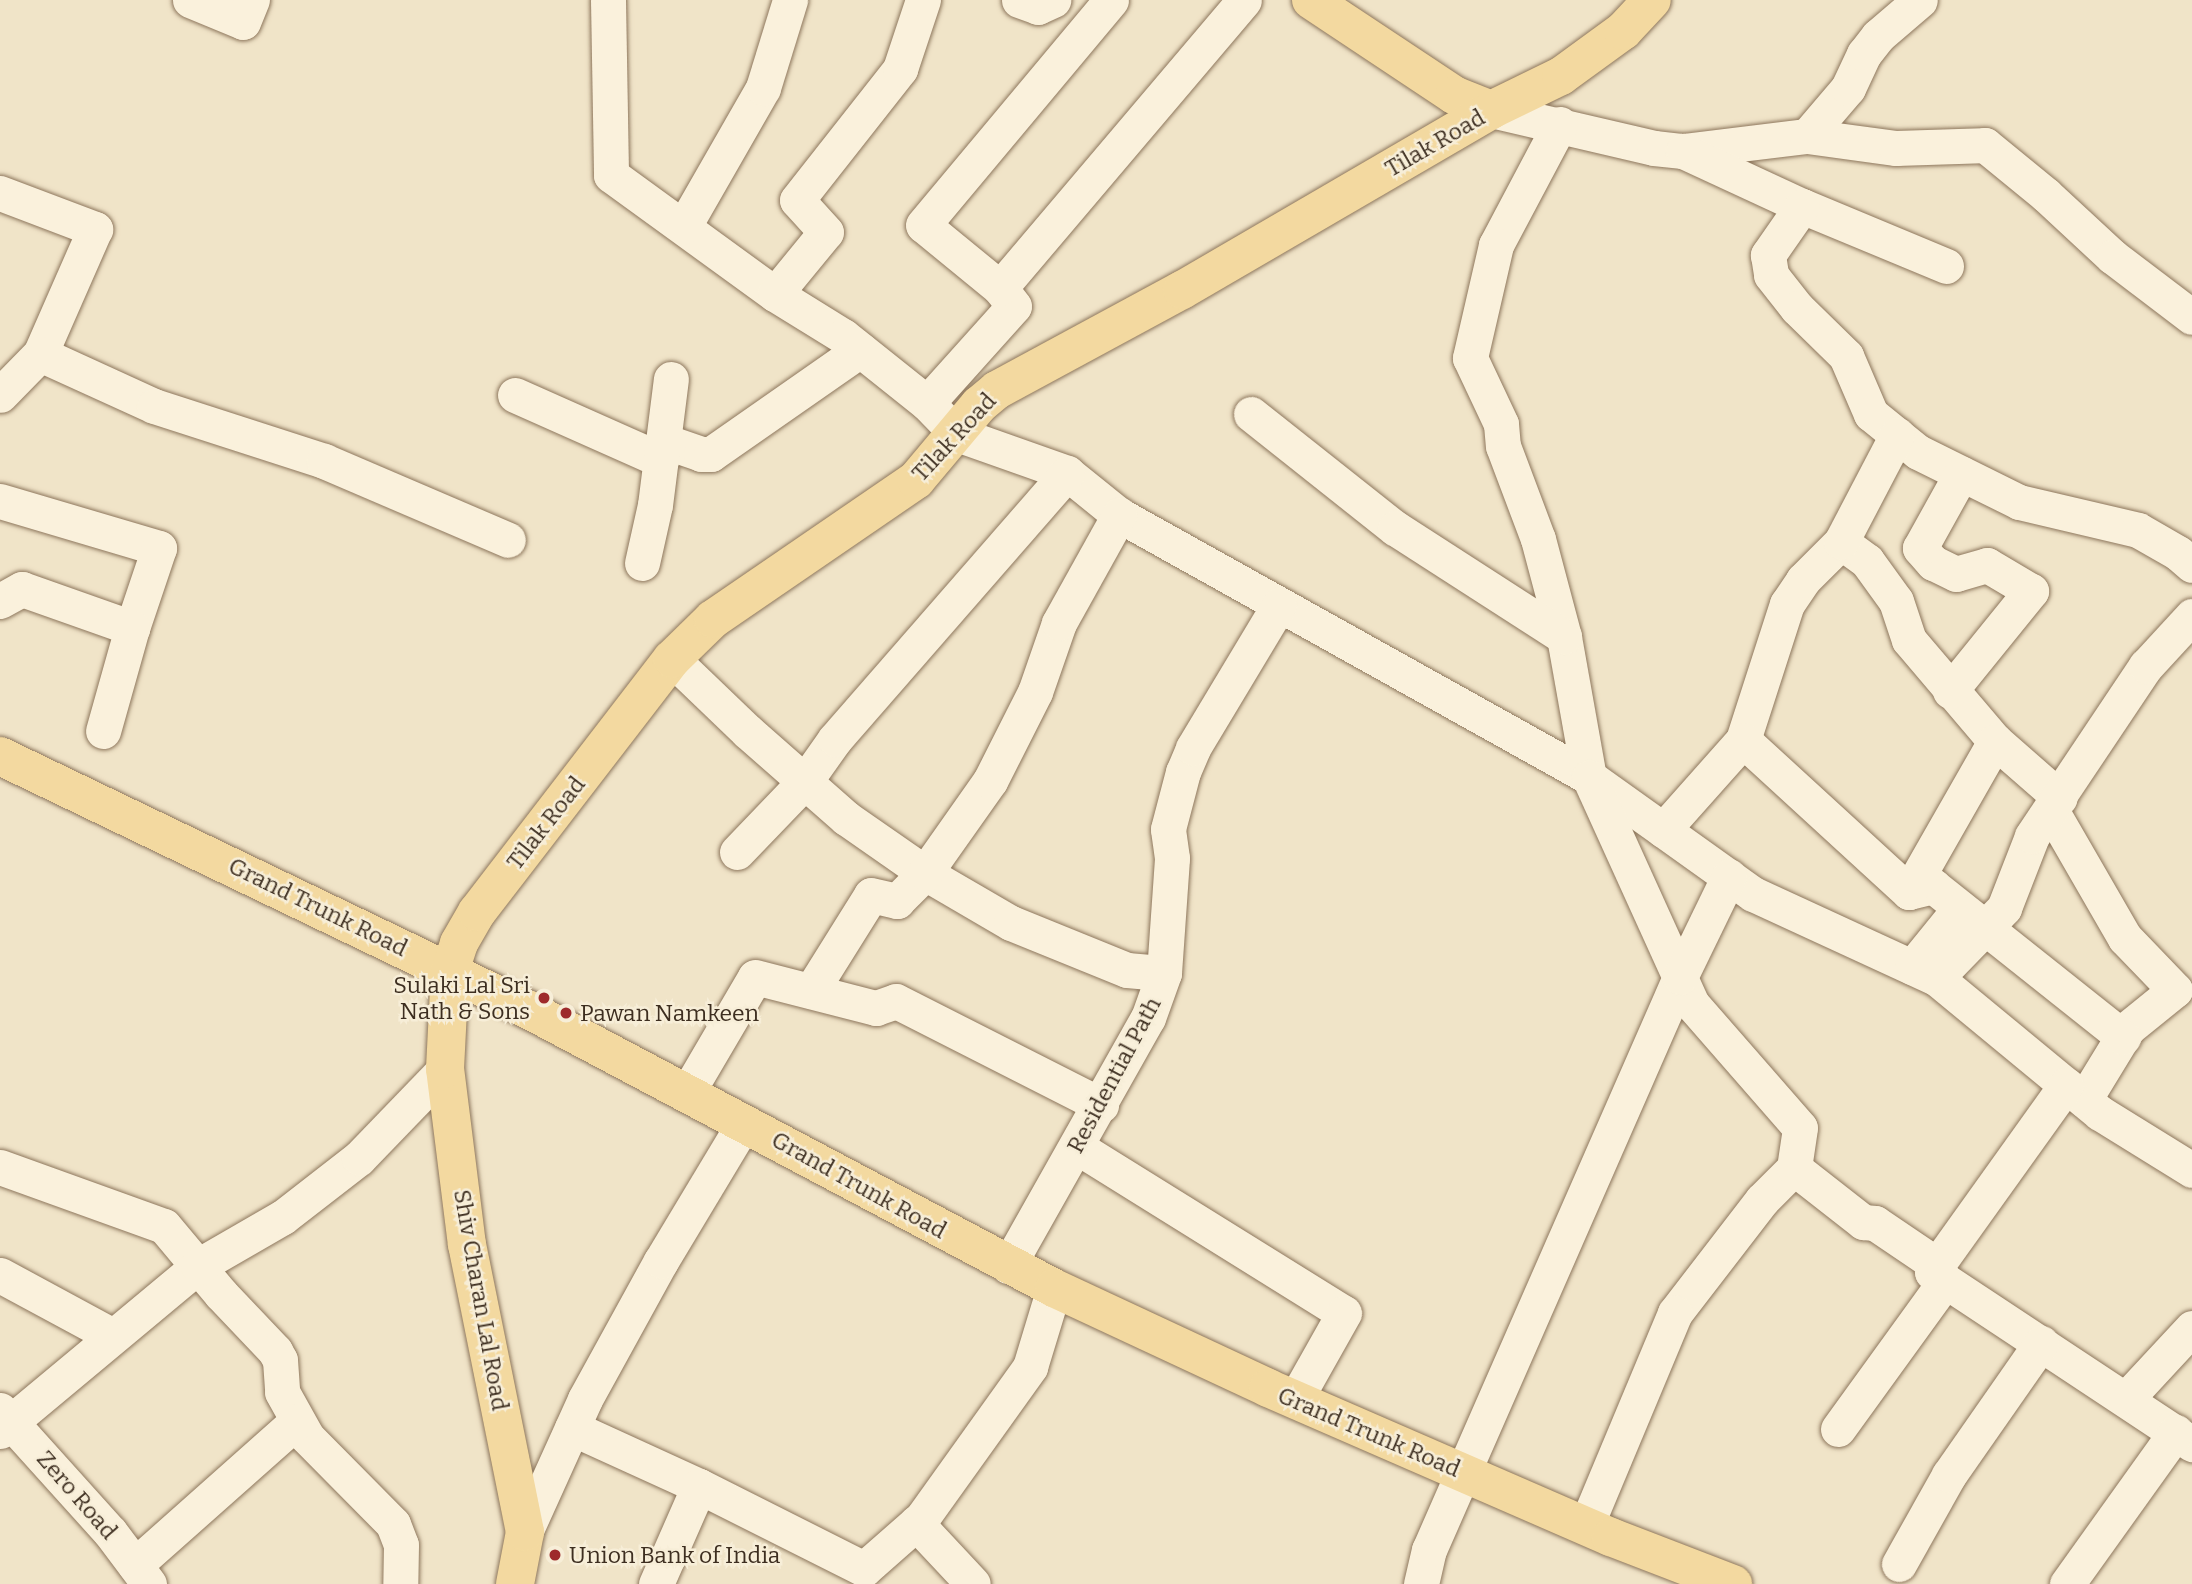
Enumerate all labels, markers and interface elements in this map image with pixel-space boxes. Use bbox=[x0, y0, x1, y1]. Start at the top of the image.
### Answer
street label: Tilak Road bbox=[1380, 103, 1490, 183]
street label: Tilak Road bbox=[906, 387, 1002, 487]
street label: Tilak Road bbox=[501, 771, 591, 875]
street label: Grand Trunk Road bbox=[224, 852, 412, 962]
place label: Sulaki Lal Sri Nath & Sons bbox=[393, 971, 530, 1025]
marker: Sulaki Lal Sri Nath & Sons bbox=[536, 990, 552, 1006]
street label: Residential Path bbox=[1061, 992, 1167, 1158]
place label: Pawan Namkeen bbox=[580, 999, 759, 1027]
marker: Pawan Namkeen bbox=[558, 1005, 574, 1021]
street label: Grand Trunk Road bbox=[767, 1126, 951, 1244]
street label: Shiv Charan Lal Road bbox=[448, 1187, 514, 1413]
street label: Grand Trunk Road bbox=[1274, 1381, 1464, 1483]
street label: Zero Road bbox=[31, 1445, 123, 1545]
place label: Union Bank of India bbox=[569, 1541, 780, 1569]
marker: Union Bank of India bbox=[547, 1547, 563, 1563]

